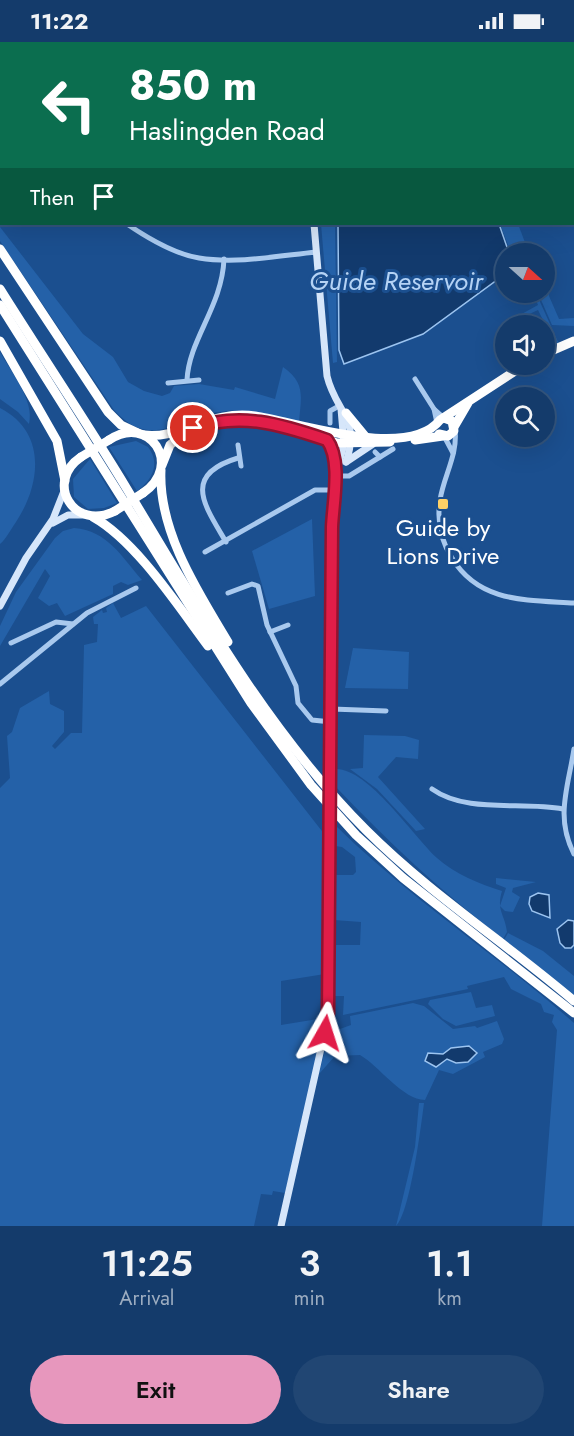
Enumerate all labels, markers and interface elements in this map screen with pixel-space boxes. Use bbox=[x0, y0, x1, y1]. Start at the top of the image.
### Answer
text: 11:22 bbox=[30, 5, 88, 37]
text: 850 m bbox=[129, 55, 257, 116]
icon: left bbox=[30, 66, 108, 144]
text: Haslingden Road bbox=[129, 111, 325, 150]
icon: arrive bbox=[87, 180, 120, 213]
text: Then bbox=[30, 181, 75, 213]
north arrow bbox=[495, 243, 555, 303]
map controls bbox=[495, 243, 555, 447]
water label: Guide Reservoir bbox=[309, 262, 484, 300]
button: sound bbox=[495, 315, 555, 375]
button: search bbox=[495, 387, 555, 447]
pin bbox=[167, 402, 218, 453]
icon: arrive bbox=[176, 411, 209, 444]
marker: Guide by Lions Drive bbox=[436, 497, 450, 511]
place label: Guide by Lions Drive bbox=[387, 510, 499, 573]
position arrow bbox=[293, 1001, 357, 1065]
text: 11:25 bbox=[101, 1237, 193, 1289]
text: 3 bbox=[299, 1237, 320, 1289]
text: 1.1 bbox=[426, 1237, 473, 1289]
text: Arrival bbox=[119, 1284, 174, 1313]
text: min bbox=[294, 1284, 325, 1313]
text: km bbox=[437, 1284, 462, 1313]
button: Exit bbox=[30, 1355, 281, 1424]
button: Share bbox=[293, 1355, 544, 1424]

